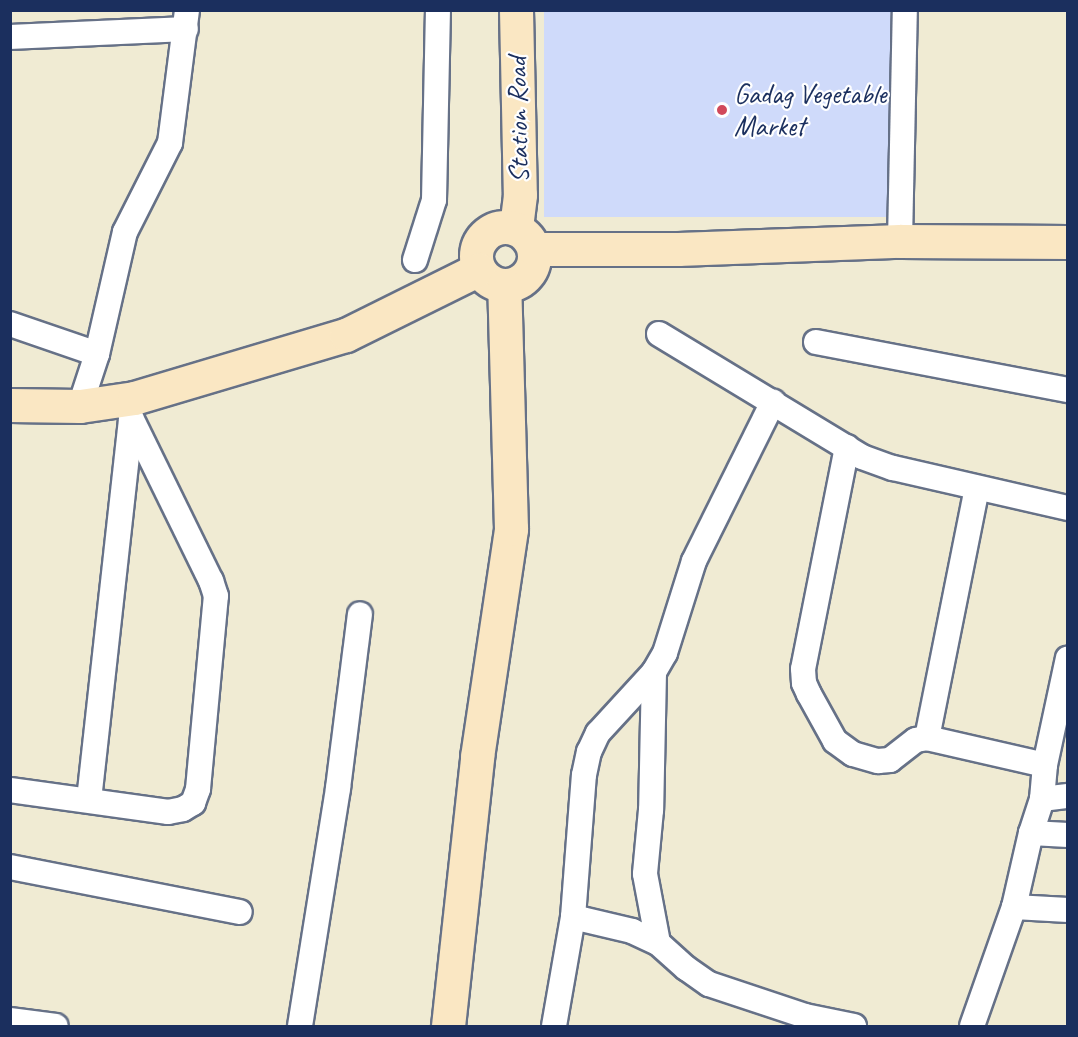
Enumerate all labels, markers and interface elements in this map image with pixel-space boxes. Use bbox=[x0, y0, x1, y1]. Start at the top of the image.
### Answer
street label: Station Road bbox=[500, 57, 536, 183]
place label: Gadag Vegetable Market bbox=[734, 77, 887, 143]
marker: Gadag Vegetable Market bbox=[715, 103, 729, 117]

